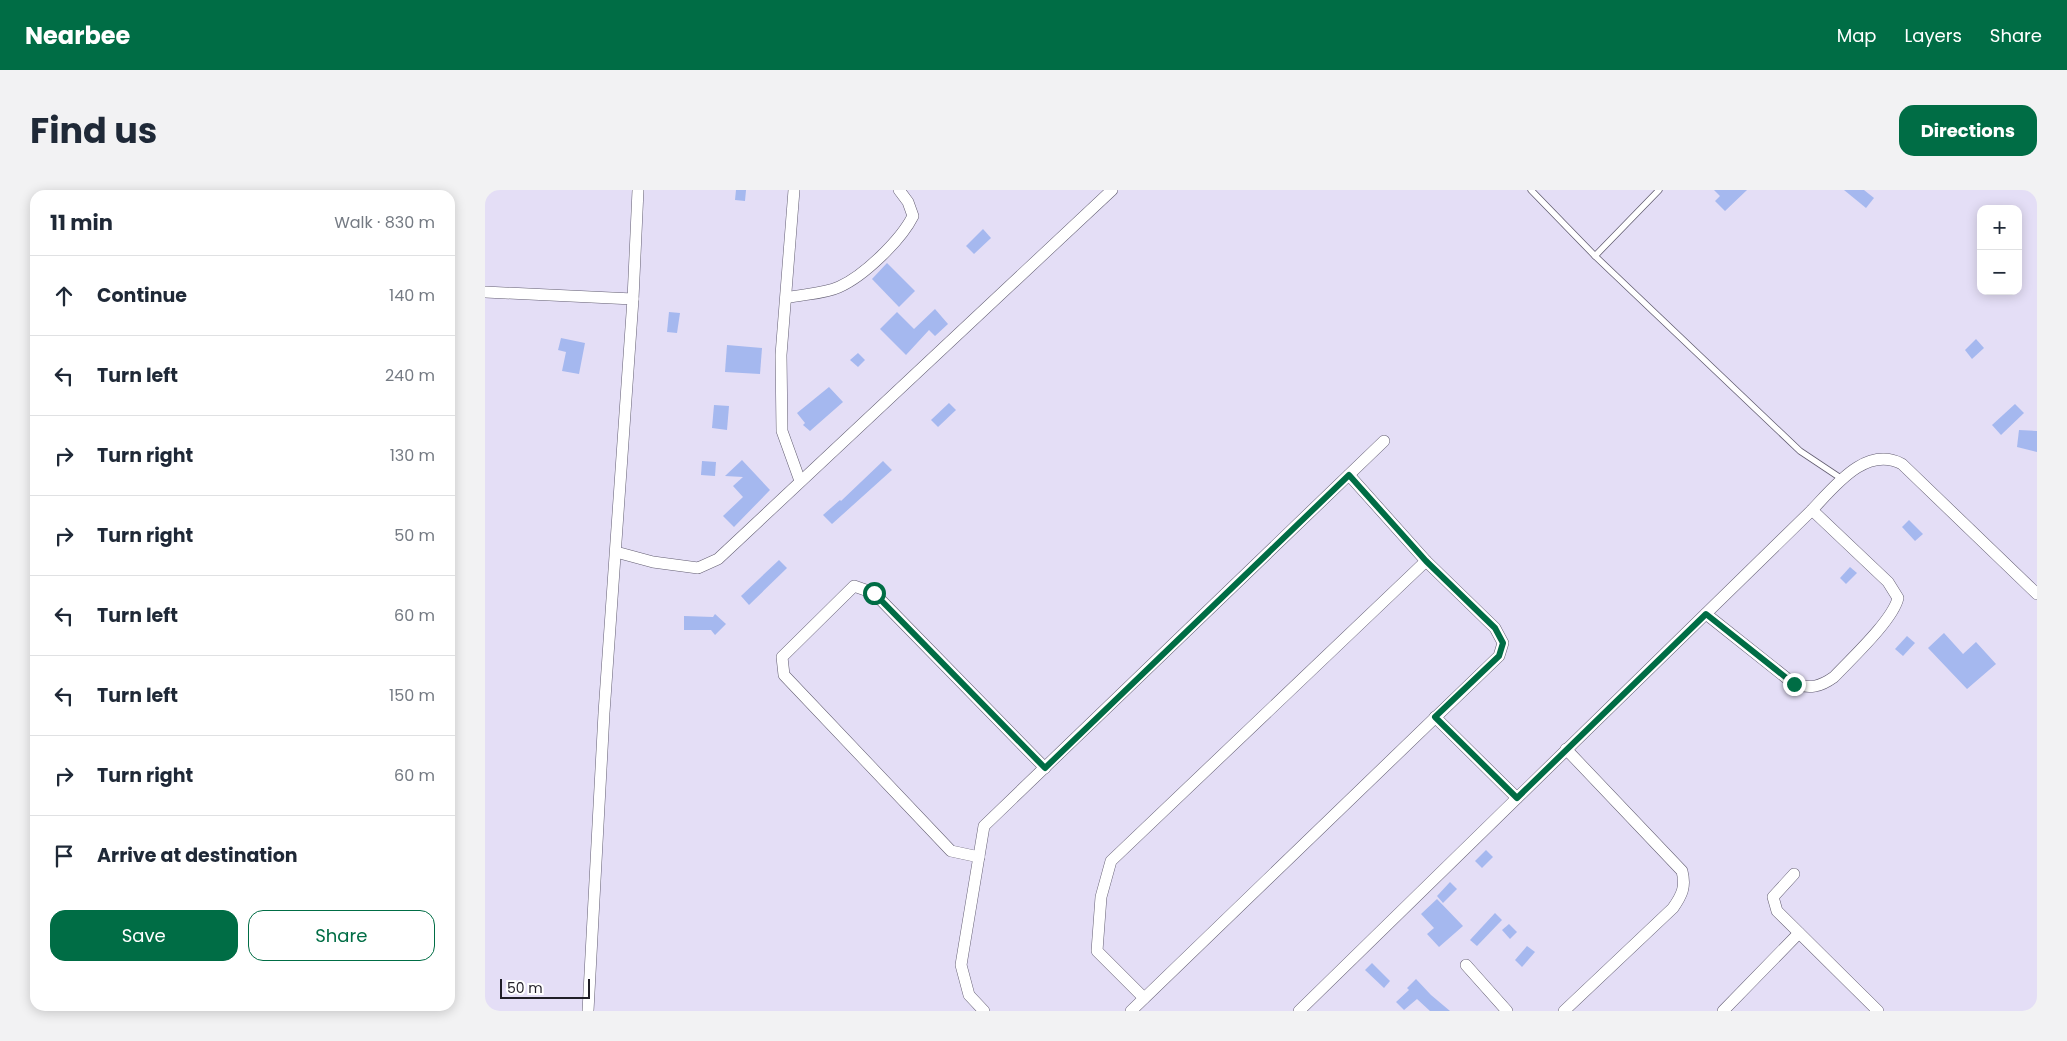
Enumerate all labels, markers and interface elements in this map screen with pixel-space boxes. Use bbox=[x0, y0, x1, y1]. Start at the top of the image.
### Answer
text: Nearbee bbox=[25, 19, 130, 52]
text: Map bbox=[1837, 23, 1877, 48]
text: Layers bbox=[1905, 23, 1962, 48]
text: Share bbox=[1990, 23, 2042, 48]
button: Directions bbox=[1899, 105, 2037, 156]
text: Find us bbox=[30, 106, 157, 155]
map controls bbox=[1977, 205, 2022, 295]
button: + bbox=[1977, 205, 2022, 250]
text: 11 min bbox=[50, 208, 113, 237]
text: Walk · 830 m bbox=[334, 211, 435, 234]
button: − bbox=[1977, 250, 2022, 295]
icon: ahead bbox=[50, 282, 78, 310]
text: Continue bbox=[97, 282, 187, 309]
text: 140 m bbox=[389, 284, 435, 307]
icon: left bbox=[50, 362, 78, 390]
text: Turn left bbox=[97, 362, 178, 389]
text: 240 m bbox=[385, 364, 435, 387]
icon: right bbox=[50, 442, 78, 470]
text: Turn right bbox=[97, 442, 193, 469]
text: 130 m bbox=[390, 444, 435, 467]
icon: right bbox=[50, 522, 78, 550]
text: Turn right bbox=[97, 522, 193, 549]
text: 50 m bbox=[394, 524, 435, 547]
route start bbox=[863, 582, 886, 605]
icon: left bbox=[50, 602, 78, 630]
text: Turn left bbox=[97, 602, 178, 629]
text: 60 m bbox=[394, 604, 435, 627]
route end bbox=[1783, 673, 1806, 696]
icon: left bbox=[50, 682, 78, 710]
text: Turn left bbox=[97, 682, 178, 709]
text: 150 m bbox=[389, 684, 435, 707]
icon: right bbox=[50, 762, 78, 790]
text: Turn right bbox=[97, 762, 193, 789]
text: 60 m bbox=[394, 764, 435, 787]
icon: arrive bbox=[50, 842, 78, 870]
text: Arrive at destination bbox=[97, 842, 298, 869]
button: Save bbox=[50, 910, 238, 961]
button: Share bbox=[248, 910, 435, 961]
scale bar bbox=[500, 976, 590, 999]
text: 50 m bbox=[507, 978, 543, 998]

